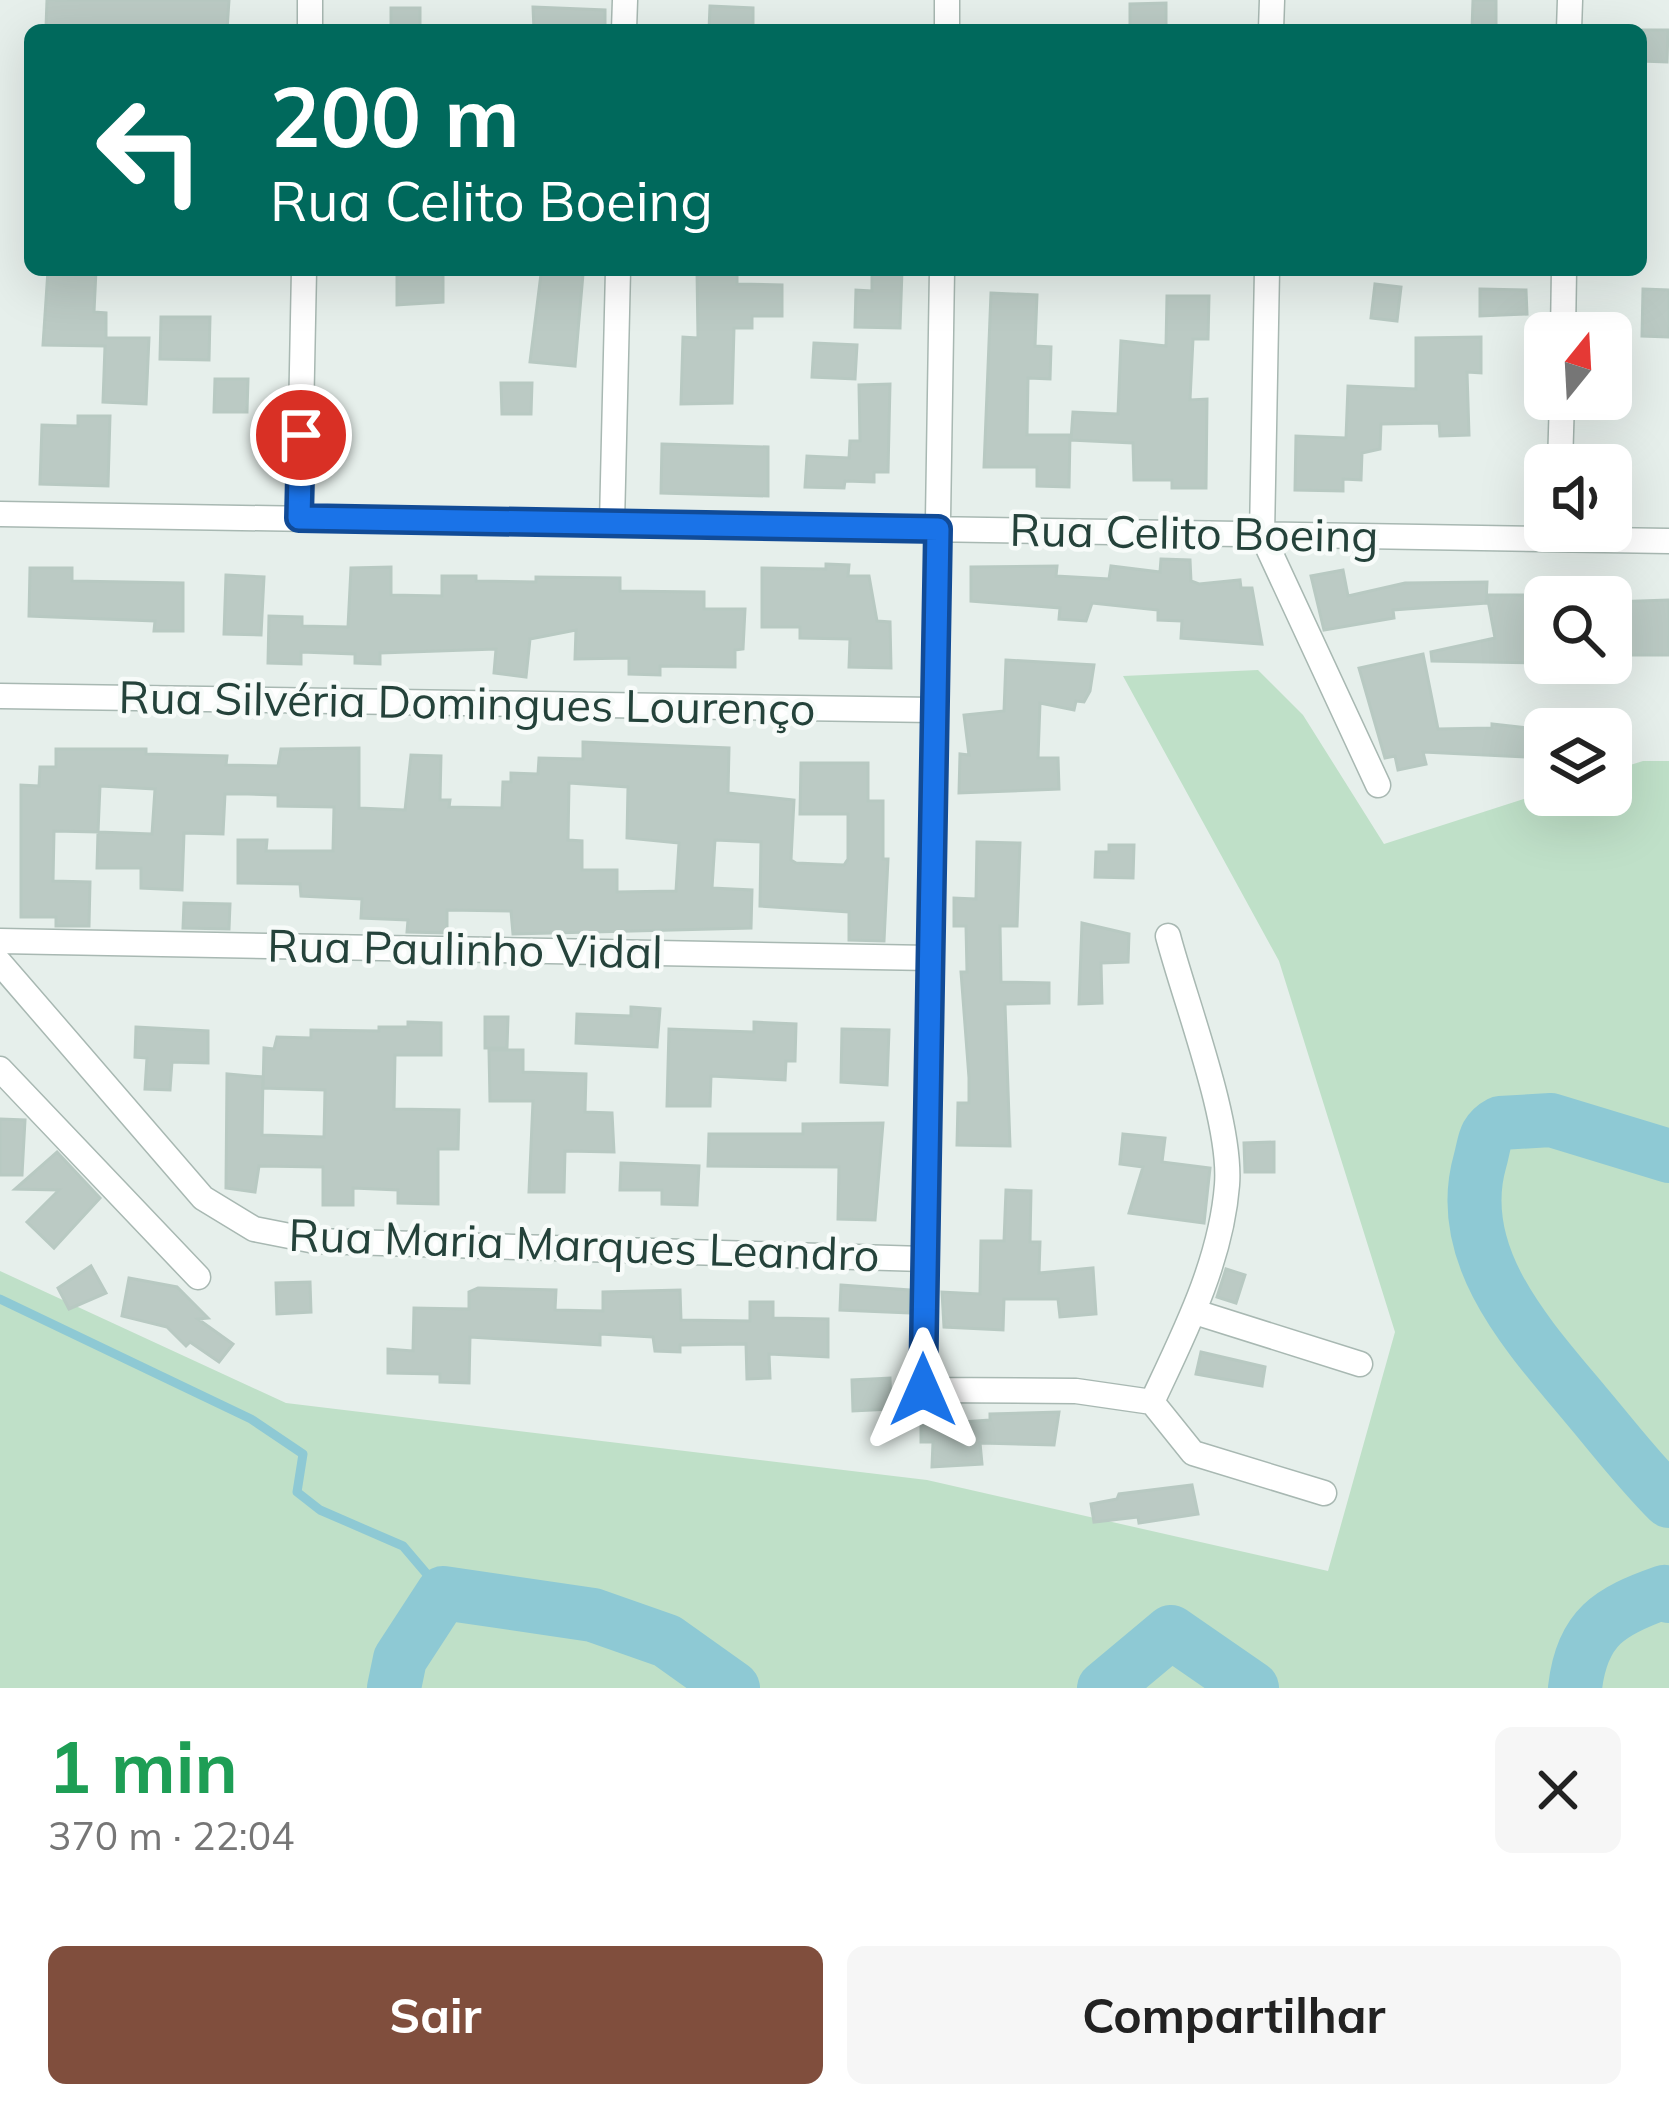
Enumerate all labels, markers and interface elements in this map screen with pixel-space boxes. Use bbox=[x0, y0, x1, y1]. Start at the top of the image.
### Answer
text: 200 m bbox=[270, 63, 520, 168]
icon: left bbox=[72, 72, 228, 228]
text: Rua Celito Boeing bbox=[270, 167, 713, 235]
north arrow bbox=[1524, 312, 1632, 420]
map controls bbox=[1524, 312, 1632, 816]
pin bbox=[250, 384, 352, 486]
icon: arrive bbox=[268, 402, 334, 468]
button: sound bbox=[1524, 444, 1632, 552]
street label: Rua Celito Boeing bbox=[1009, 501, 1379, 563]
button: search bbox=[1524, 576, 1632, 684]
street label: Rua Silvéria Domingues Lourenço bbox=[118, 668, 816, 736]
button: layers bbox=[1524, 708, 1632, 816]
street label: Rua Paulinho Vidal bbox=[267, 917, 663, 979]
street label: Rua Maria Marques Leandro bbox=[288, 1206, 880, 1282]
position arrow bbox=[860, 1327, 986, 1453]
text: 1 min bbox=[48, 1721, 238, 1811]
button: close bbox=[1495, 1727, 1621, 1853]
text: 370 m · 22:04 bbox=[48, 1811, 294, 1860]
button: Sair bbox=[48, 1946, 823, 2084]
button: Compartilhar bbox=[847, 1946, 1621, 2084]

